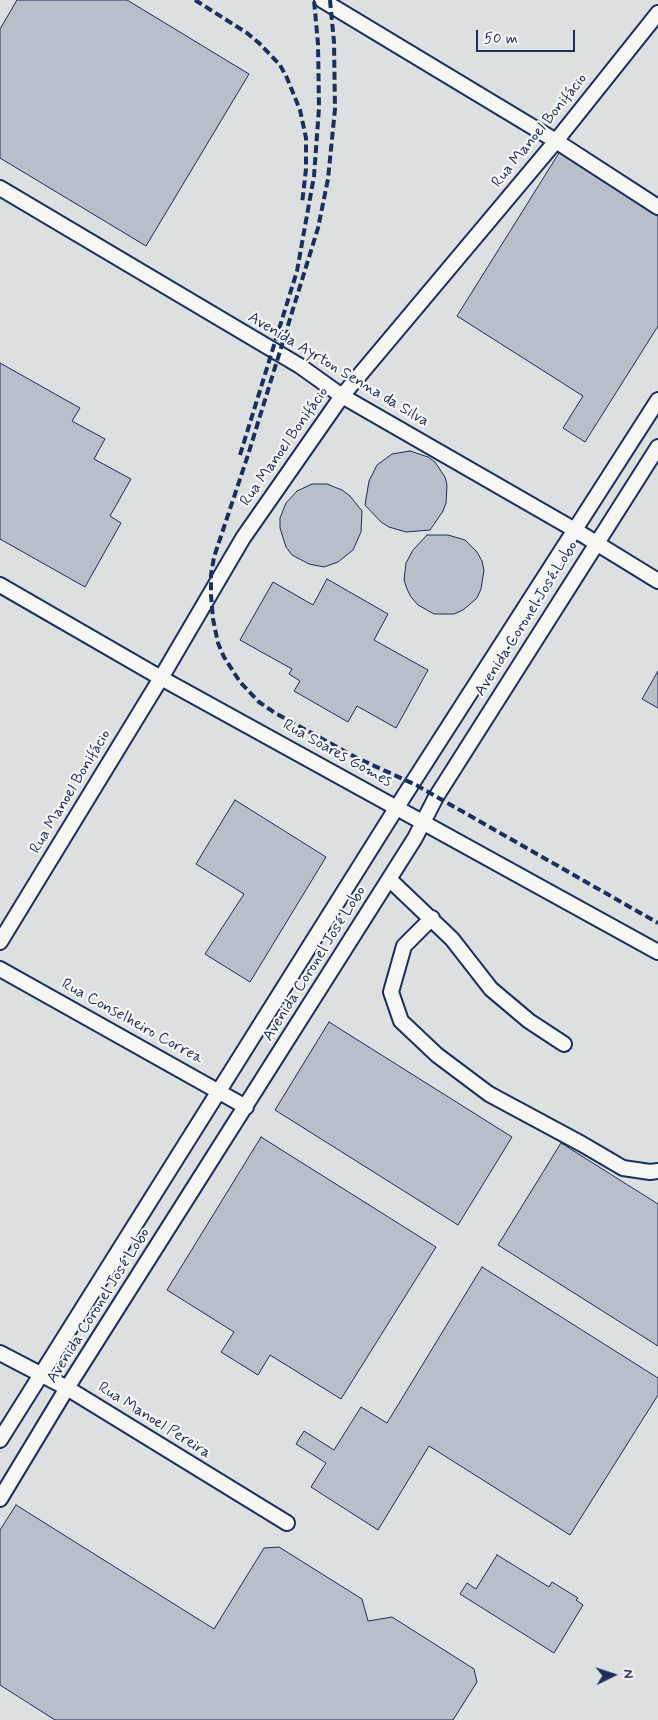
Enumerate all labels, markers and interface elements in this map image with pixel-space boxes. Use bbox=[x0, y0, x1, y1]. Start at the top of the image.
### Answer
scale bar bbox=[478, 20, 577, 52]
text: 50 m bbox=[484, 29, 518, 49]
street label: Rua Manoel Bonifácio bbox=[488, 70, 592, 192]
street label: Avenida Ayrton Senna da Silva bbox=[244, 308, 432, 432]
street label: Rua Manoel Bonifácio bbox=[237, 384, 333, 510]
street label: Avenida Coronel José Lobo bbox=[471, 538, 583, 700]
street label: Rua Soares Gomes bbox=[279, 716, 395, 792]
street label: Rua Manoel Bonifácio bbox=[26, 727, 116, 857]
street label: Avenida Coronel José Lobo bbox=[259, 883, 371, 1045]
street label: Rua Conselheiro Correa bbox=[58, 975, 206, 1069]
street label: Avenida Coronel José Lobo bbox=[43, 1225, 155, 1387]
street label: Rua Manoel Pereira bbox=[94, 1379, 214, 1463]
north arrow bbox=[588, 1650, 638, 1700]
text: N bbox=[619, 1669, 637, 1679]

